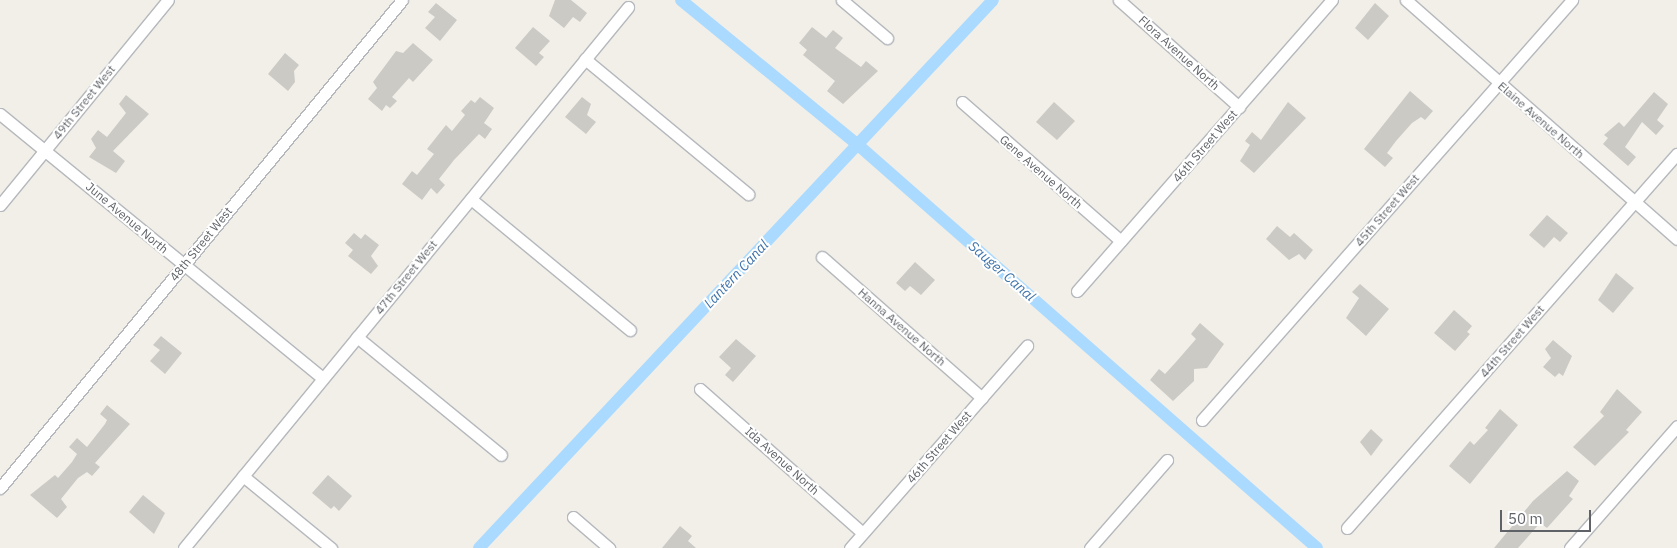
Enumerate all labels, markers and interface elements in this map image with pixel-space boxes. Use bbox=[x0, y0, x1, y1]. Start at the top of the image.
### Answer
street label: Flora Avenue North bbox=[1136, 13, 1222, 93]
street label: 49th Street West bbox=[50, 62, 118, 142]
street label: Elaine Avenue North bbox=[1495, 79, 1587, 161]
street label: 46th Street West bbox=[1170, 107, 1240, 185]
street label: Gene Avenue North bbox=[997, 132, 1085, 212]
street label: 45th Street West bbox=[1352, 171, 1422, 249]
street label: June Avenue North bbox=[83, 179, 171, 257]
street label: 48th Street West bbox=[167, 204, 235, 284]
street label: 47th Street West bbox=[372, 237, 440, 317]
water label: Lantern Canal bbox=[700, 237, 772, 311]
water label: Sauger Canal bbox=[965, 237, 1039, 305]
street label: Hanna Avenue North bbox=[855, 285, 949, 369]
street label: 44th Street West bbox=[1477, 302, 1547, 380]
street label: 46th Street West bbox=[904, 408, 974, 486]
street label: Ida Avenue North bbox=[742, 424, 822, 498]
scale bar bbox=[1502, 500, 1593, 532]
text: 50 m bbox=[1508, 509, 1543, 528]

